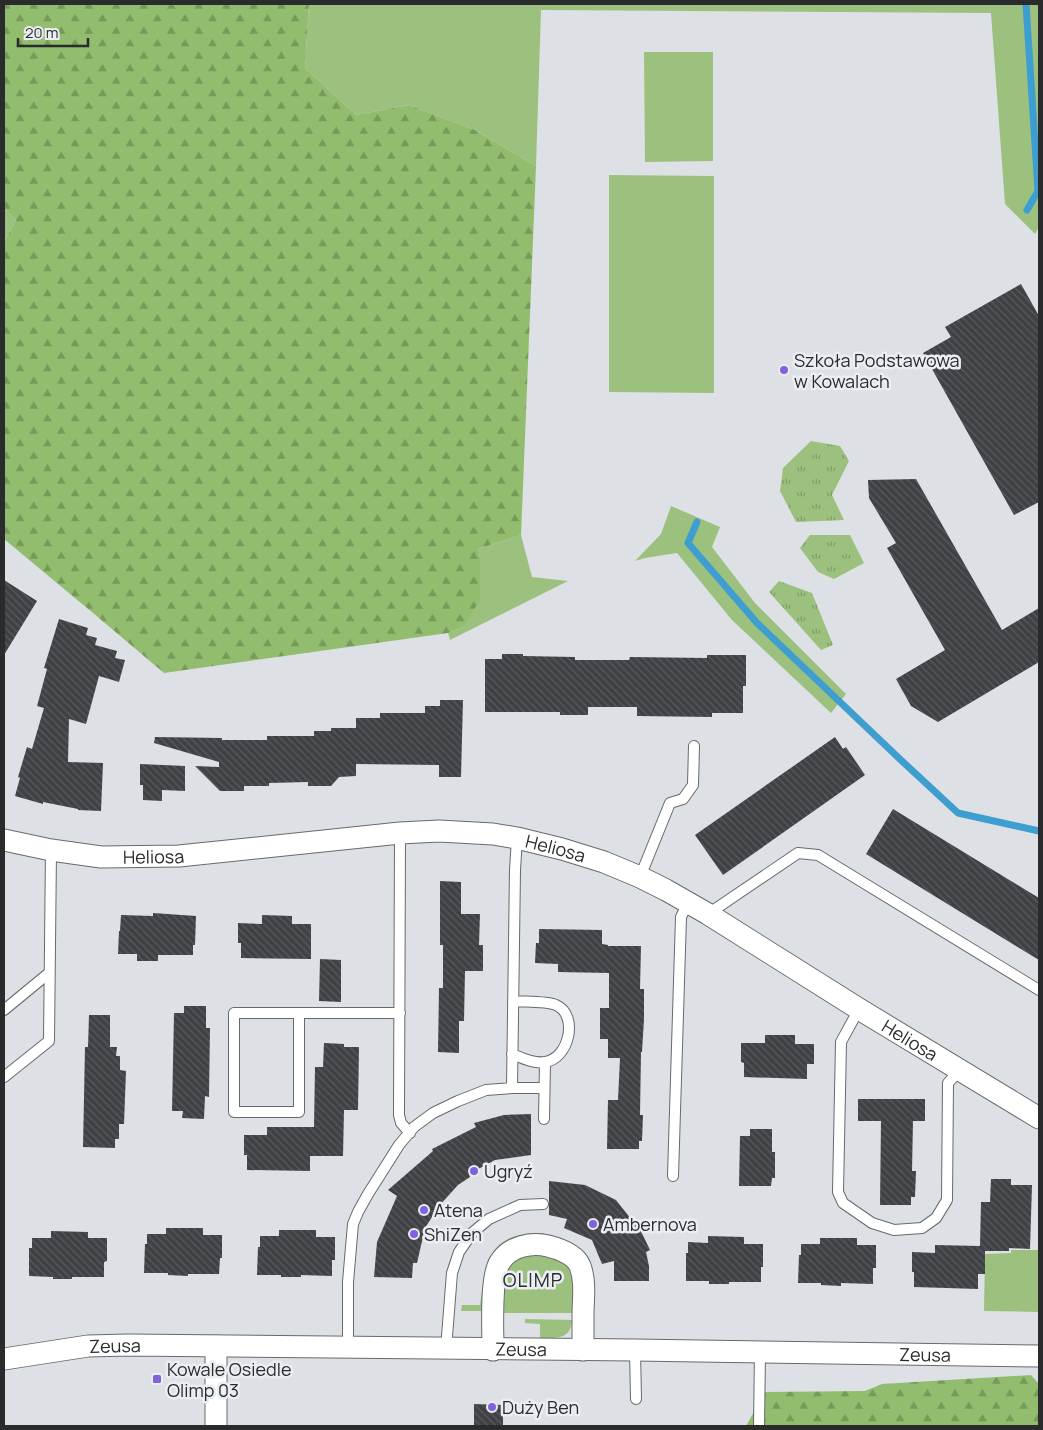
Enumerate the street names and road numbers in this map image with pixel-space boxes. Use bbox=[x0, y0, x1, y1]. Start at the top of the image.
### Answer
street label: Heliosa bbox=[523, 829, 589, 868]
street label: Heliosa bbox=[123, 844, 185, 869]
street label: Heliosa bbox=[878, 1014, 942, 1066]
street label: Zeusa bbox=[89, 1333, 141, 1358]
street label: Zeusa bbox=[495, 1337, 547, 1361]
street label: Zeusa bbox=[899, 1342, 951, 1367]

